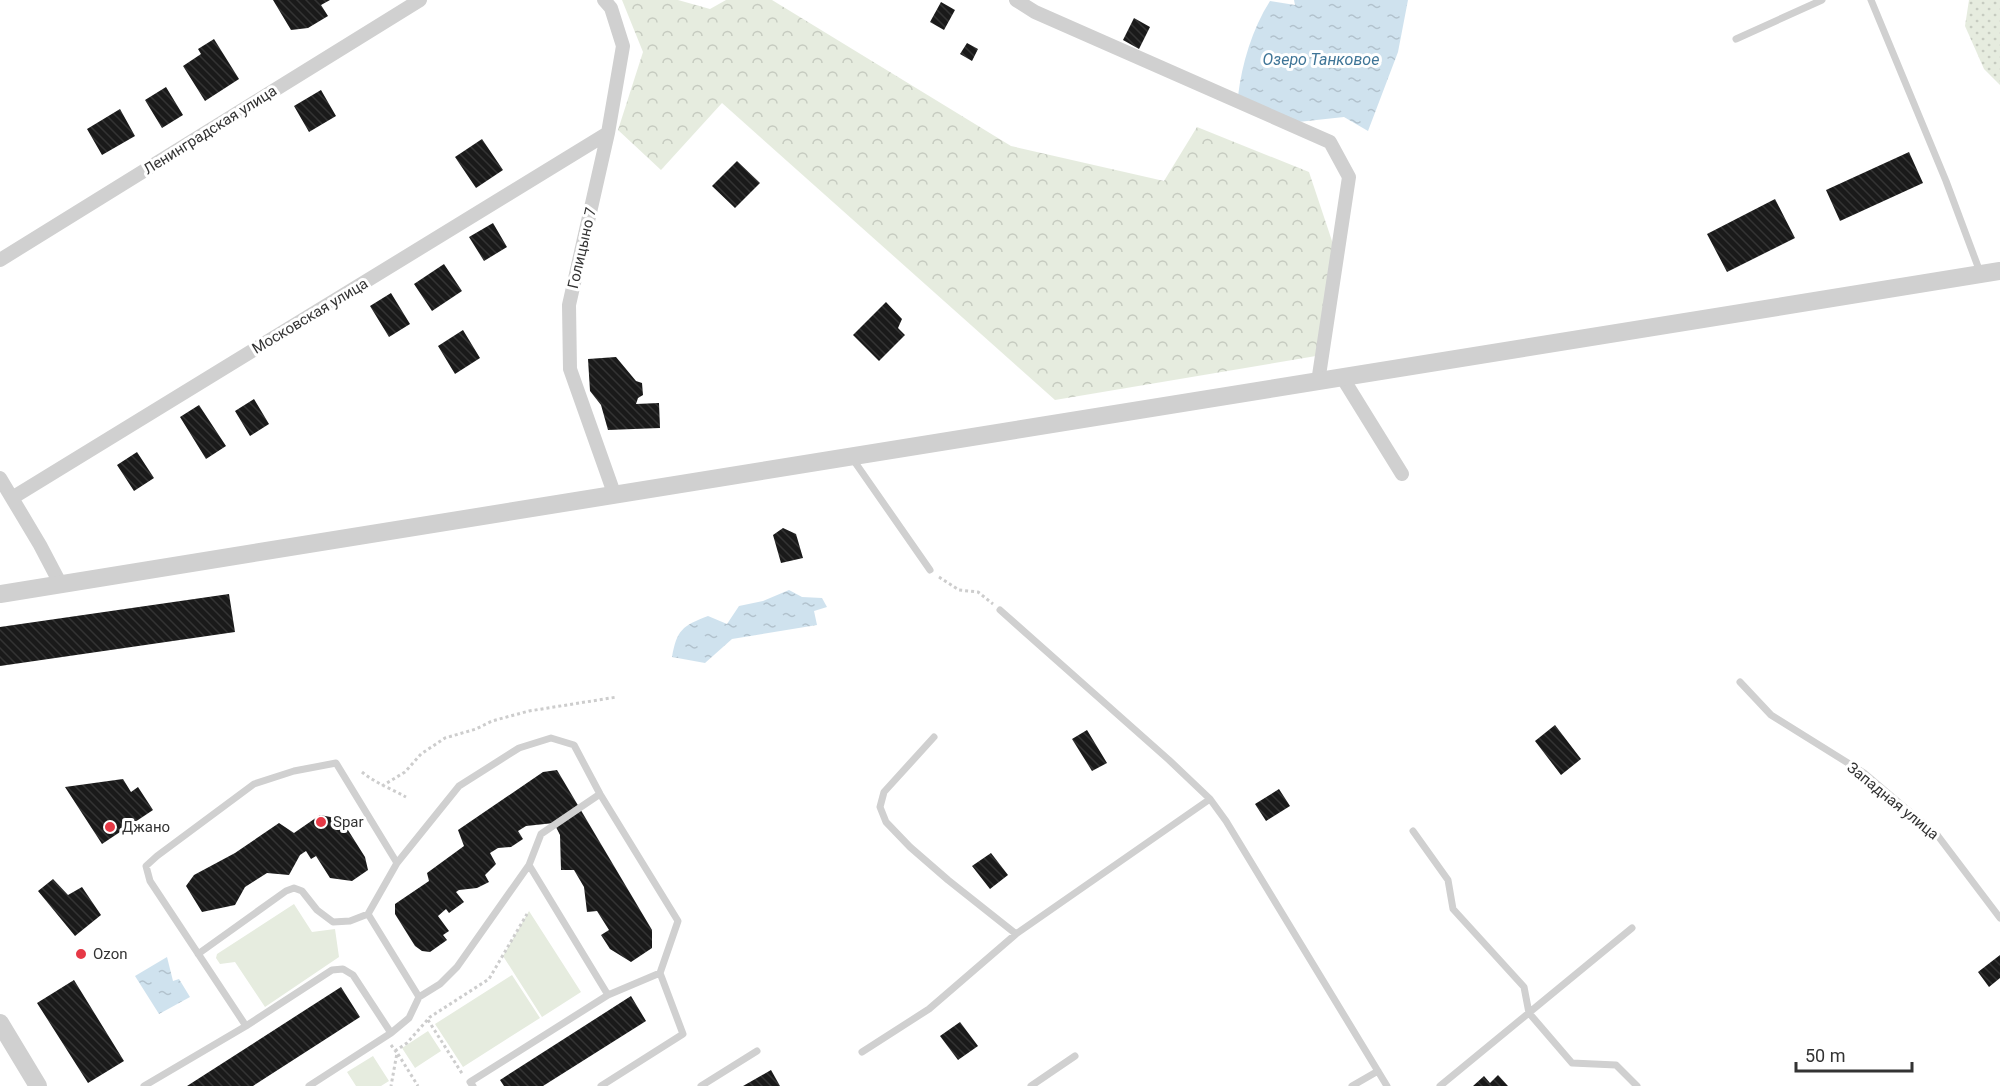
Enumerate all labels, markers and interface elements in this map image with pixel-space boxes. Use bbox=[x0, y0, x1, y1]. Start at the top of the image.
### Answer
water label: Озеро Танковое bbox=[1263, 50, 1379, 69]
street label: Ленинградская улица bbox=[140, 82, 280, 178]
street label: Голицыно 7 bbox=[564, 206, 600, 290]
street label: Московская улица bbox=[249, 274, 371, 358]
street label: Западная улица bbox=[1843, 758, 1943, 844]
place label: Spar bbox=[333, 813, 364, 831]
marker: Spar bbox=[314, 815, 328, 829]
place label: Джано bbox=[122, 818, 170, 836]
marker: Джано bbox=[103, 820, 117, 834]
place label: Ozon bbox=[93, 945, 127, 963]
marker: Ozon bbox=[74, 947, 88, 961]
scale bar bbox=[1796, 1035, 1912, 1073]
text: 50 m bbox=[1805, 1045, 1845, 1066]

